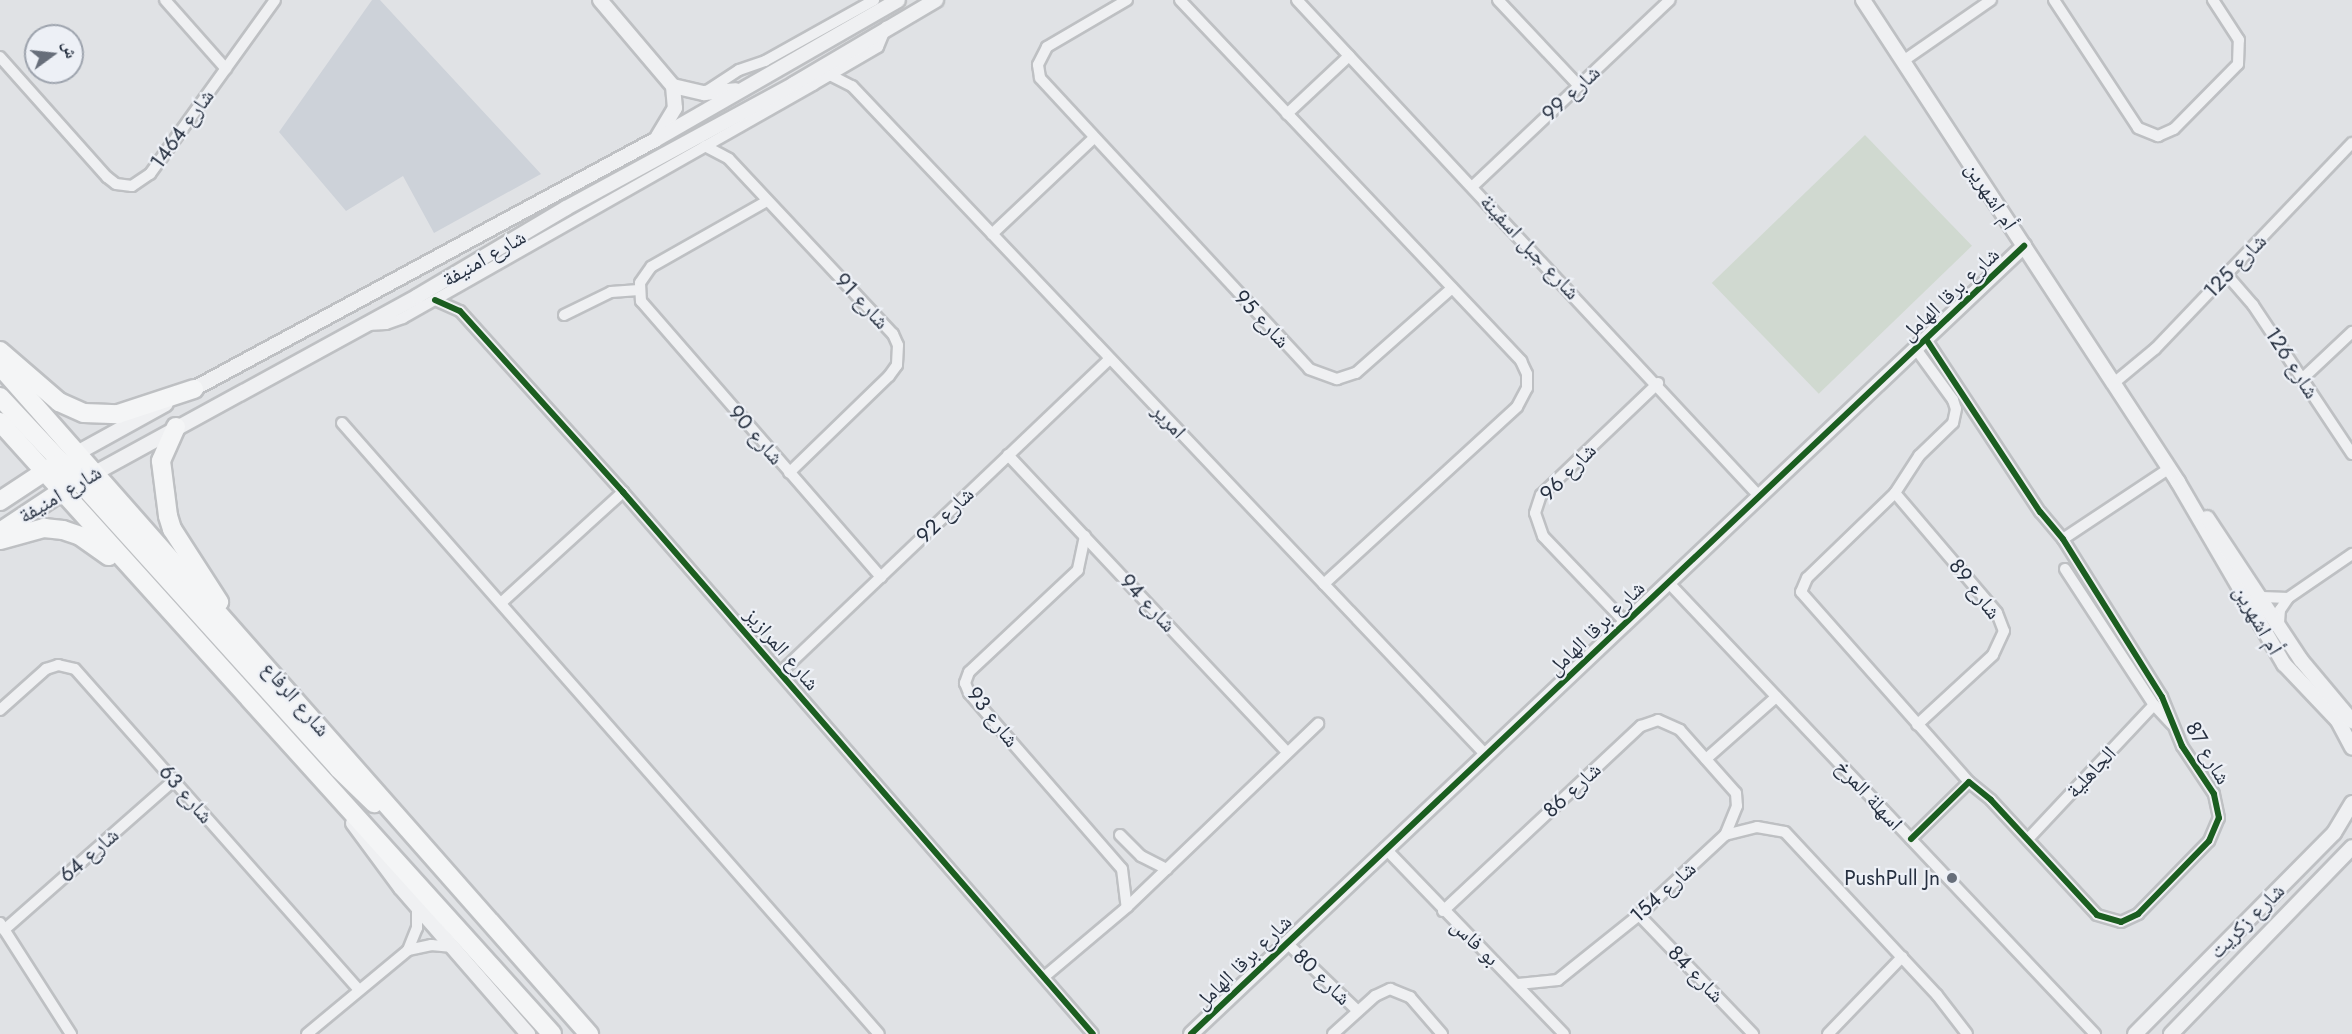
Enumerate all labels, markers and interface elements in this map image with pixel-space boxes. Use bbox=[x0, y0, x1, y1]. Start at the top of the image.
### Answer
north arrow bbox=[24, 24, 84, 84]
text: ش bbox=[57, 39, 83, 61]
street label: شارع 99 bbox=[1537, 60, 1605, 126]
street label: شارع 1464 bbox=[145, 84, 219, 174]
street label: أم اشهرين bbox=[1960, 157, 2022, 235]
street label: شارع جبل اسفينة bbox=[1475, 189, 1585, 305]
street label: شارع امنيفة bbox=[438, 224, 530, 292]
street label: شارع 125 bbox=[2198, 229, 2272, 303]
street label: شارع برقا الهامل bbox=[1895, 242, 2005, 346]
street label: شارع 91 bbox=[830, 268, 894, 334]
street label: شارع 95 bbox=[1229, 285, 1295, 353]
street label: شارع 126 bbox=[2260, 323, 2324, 403]
street label: امرير bbox=[1147, 398, 1191, 444]
street label: شارع 90 bbox=[723, 400, 789, 470]
street label: شارع 96 bbox=[1534, 438, 1602, 506]
street label: شارع امنيفة bbox=[14, 459, 106, 529]
street label: شارع 92 bbox=[911, 482, 979, 548]
street label: شارع 89 bbox=[1944, 554, 2006, 624]
street label: شارع 94 bbox=[1115, 569, 1181, 637]
street label: شارع برقا الهامل bbox=[1542, 575, 1650, 681]
street label: أم اشهرين bbox=[2228, 581, 2288, 659]
street label: شارع المرازيز bbox=[739, 602, 825, 696]
street label: شارع الرفاع bbox=[257, 656, 335, 742]
street label: شارع 93 bbox=[962, 682, 1024, 752]
street label: شارع 87 bbox=[2180, 717, 2236, 789]
street label: الجاهلية bbox=[2061, 741, 2121, 803]
street label: اسهلة المرخ bbox=[1830, 754, 1908, 836]
street label: شارع 86 bbox=[1538, 757, 1606, 823]
street label: شارع 63 bbox=[154, 759, 218, 829]
street label: شارع 64 bbox=[54, 822, 124, 888]
street label: شارع 154 bbox=[1625, 856, 1701, 928]
place label: PushPull Jn bbox=[1844, 865, 1940, 891]
marker: PushPull Jn bbox=[1945, 871, 1959, 885]
street label: شارع زكريت bbox=[2204, 878, 2290, 964]
street label: شارع برقا الهامل bbox=[1189, 909, 1297, 1015]
street label: بو فاس bbox=[1446, 913, 1504, 971]
street label: شارع 84 bbox=[1663, 940, 1729, 1008]
street label: شارع 80 bbox=[1288, 944, 1356, 1010]

